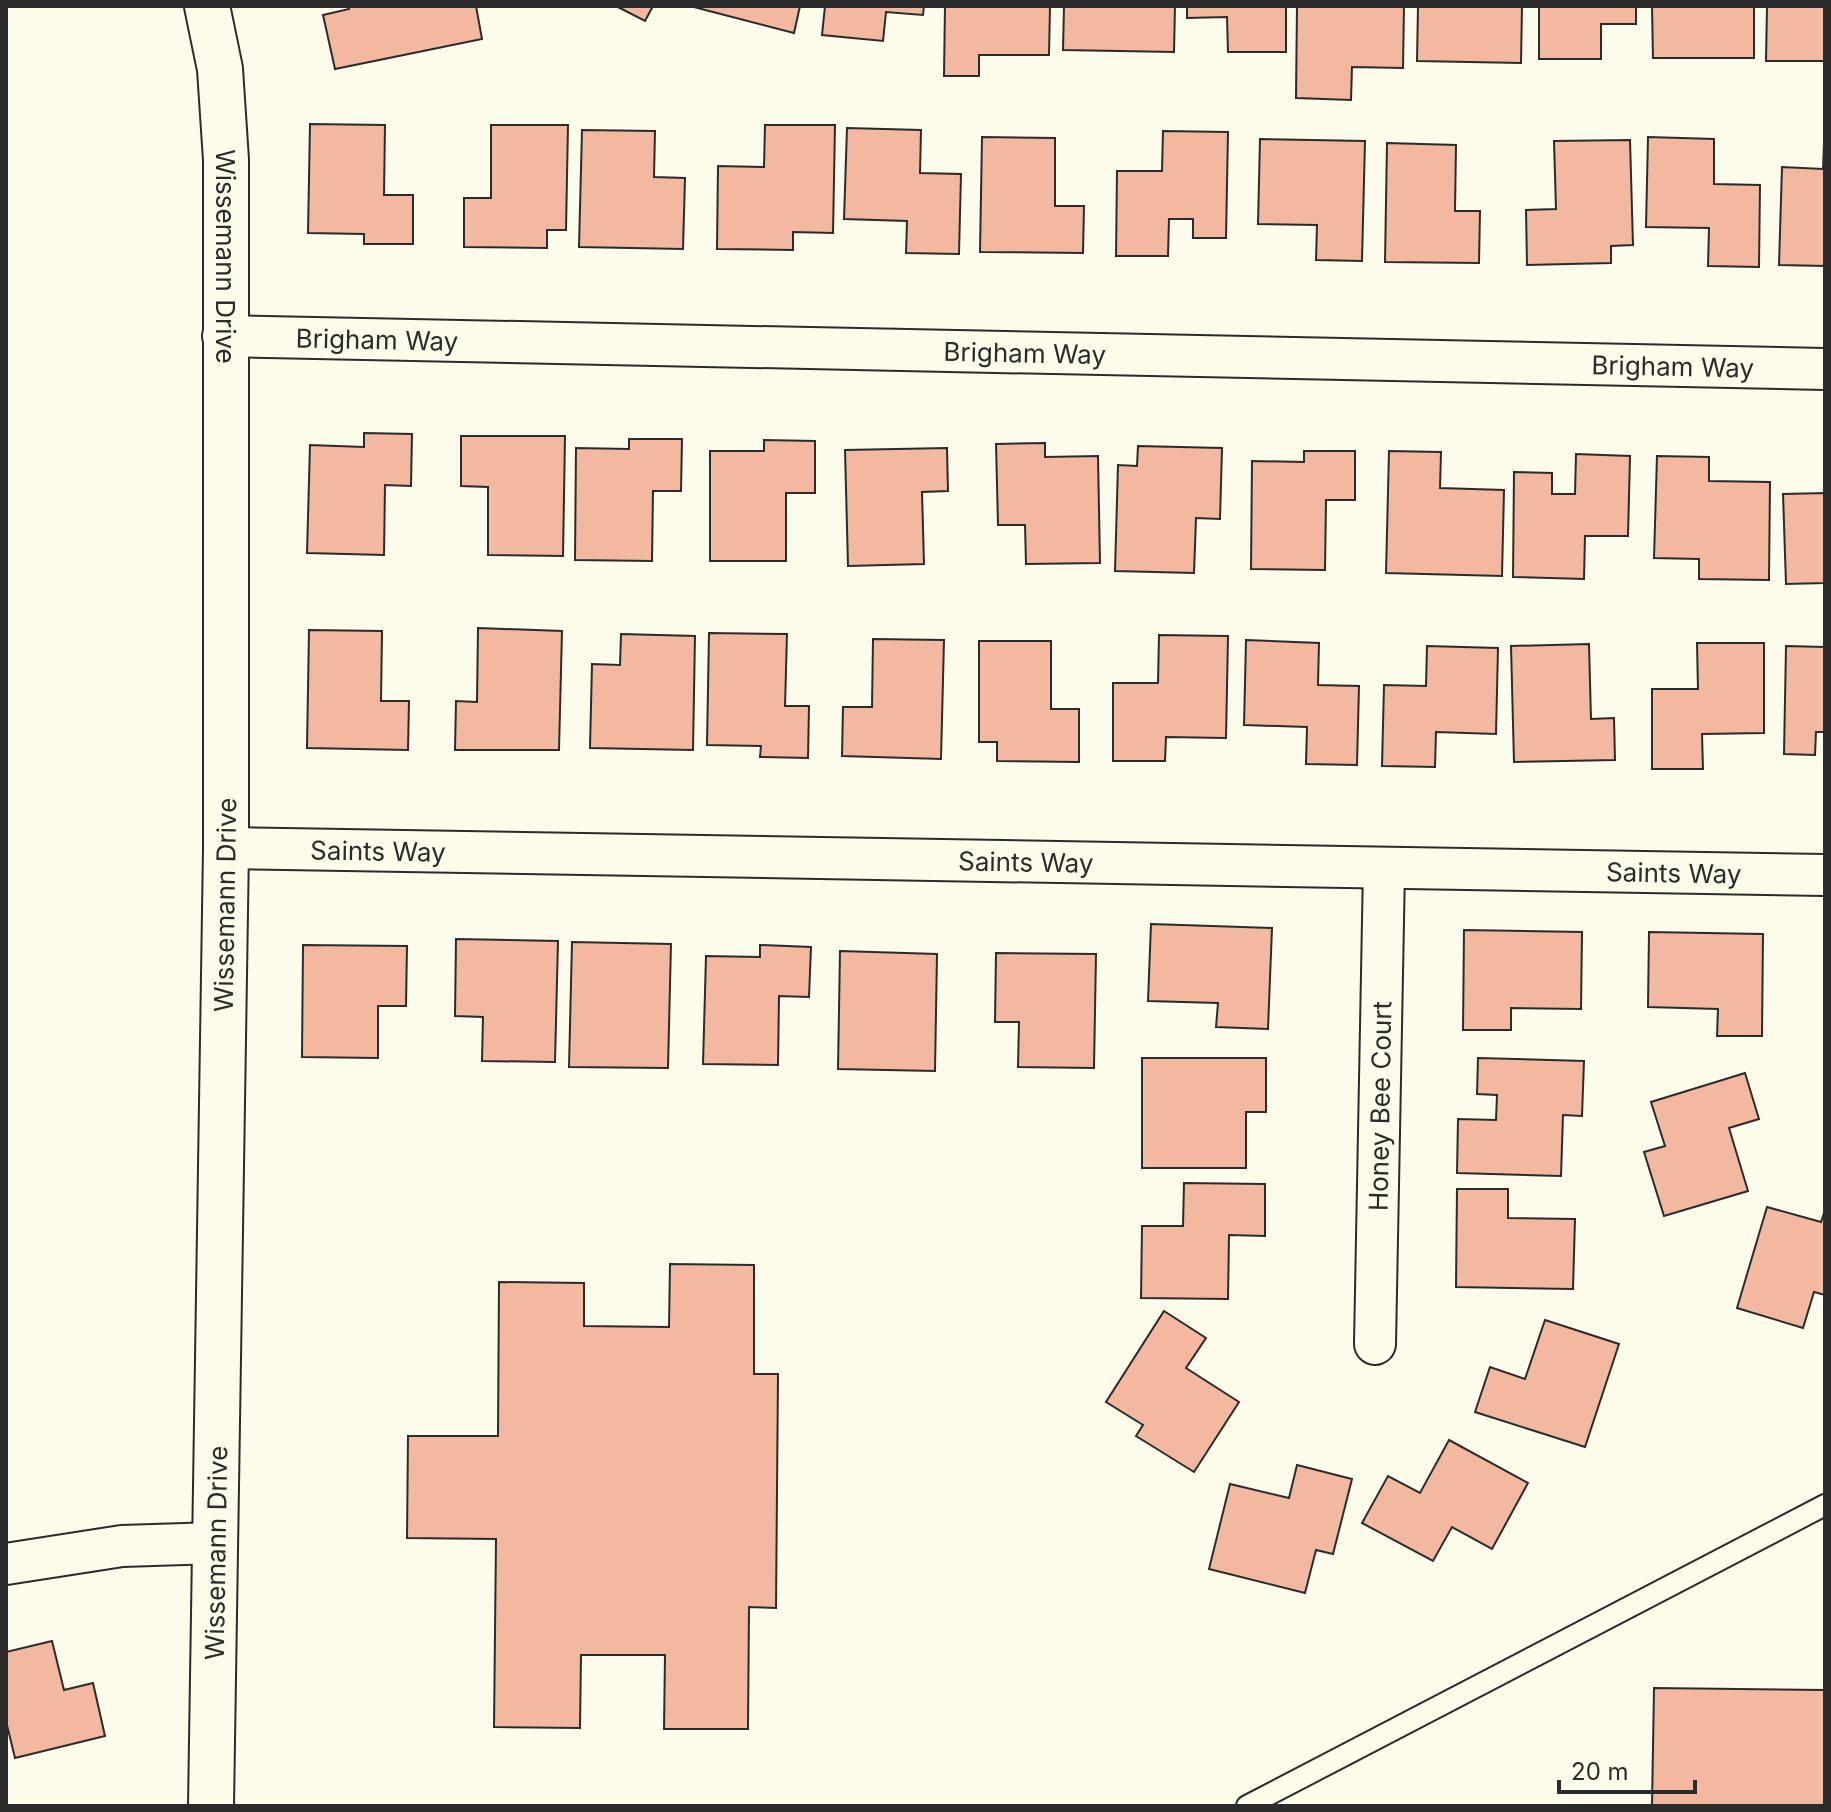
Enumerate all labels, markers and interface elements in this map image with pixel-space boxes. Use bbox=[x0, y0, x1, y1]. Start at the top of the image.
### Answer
street label: Wissemann Drive bbox=[211, 149, 242, 364]
street label: Brigham Way bbox=[295, 322, 459, 356]
street label: Brigham Way bbox=[943, 335, 1106, 370]
street label: Brigham Way bbox=[1591, 349, 1754, 383]
street label: Wissemann Drive bbox=[208, 798, 242, 1012]
street label: Saints Way bbox=[310, 834, 446, 867]
street label: Saints Way bbox=[958, 845, 1094, 878]
street label: Saints Way bbox=[1606, 856, 1742, 889]
street label: Honey Bee Court bbox=[1362, 1001, 1397, 1211]
street label: Wissemann Drive bbox=[199, 1446, 233, 1660]
scale bar bbox=[1559, 1744, 1695, 1794]
text: 20 m bbox=[1571, 1757, 1629, 1786]

